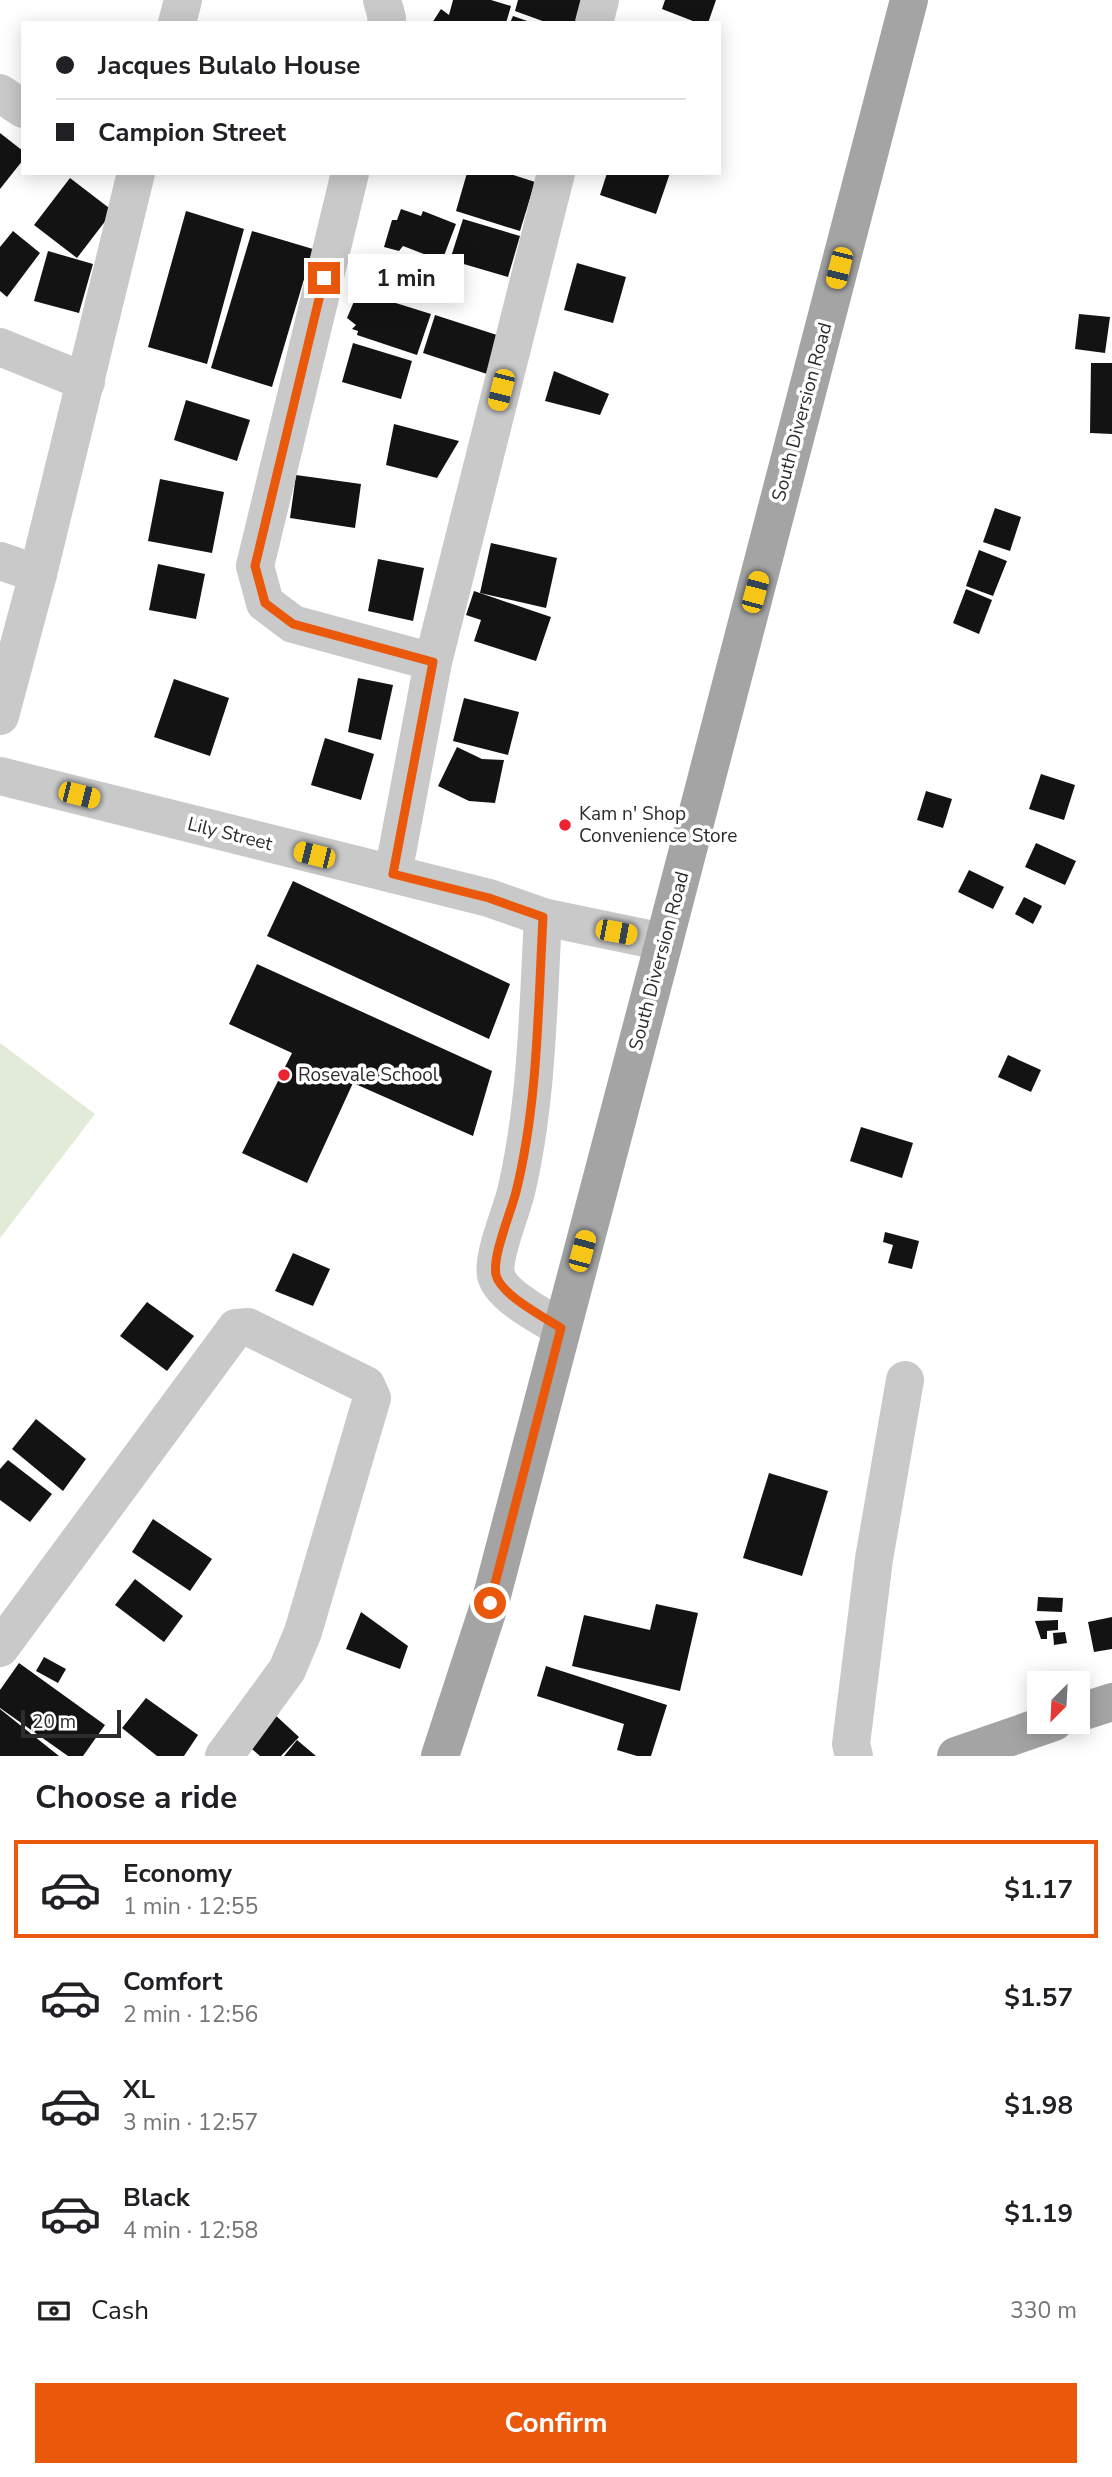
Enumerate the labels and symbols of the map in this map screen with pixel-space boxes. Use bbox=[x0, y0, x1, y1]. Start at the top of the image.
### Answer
car bbox=[824, 245, 855, 291]
callout: 1 min bbox=[348, 254, 464, 302]
route end bbox=[308, 262, 340, 294]
street label: South Diversion Road bbox=[766, 320, 838, 504]
car bbox=[486, 367, 517, 413]
car bbox=[740, 569, 771, 615]
car bbox=[57, 780, 102, 810]
place label: Kam n' Shop Convenience Store bbox=[579, 801, 737, 849]
street label: Lily Street bbox=[185, 811, 276, 857]
marker: Kam n' Shop Convenience Store bbox=[557, 817, 573, 833]
car bbox=[292, 840, 337, 870]
street label: South Diversion Road bbox=[623, 869, 695, 1053]
car bbox=[594, 918, 639, 946]
place label: Rosevale School bbox=[298, 1062, 439, 1088]
marker: Rosevale School bbox=[276, 1067, 292, 1083]
car bbox=[567, 1228, 598, 1274]
route start bbox=[474, 1587, 506, 1619]
north arrow bbox=[1027, 1671, 1090, 1734]
scale bar bbox=[21, 1707, 121, 1739]

